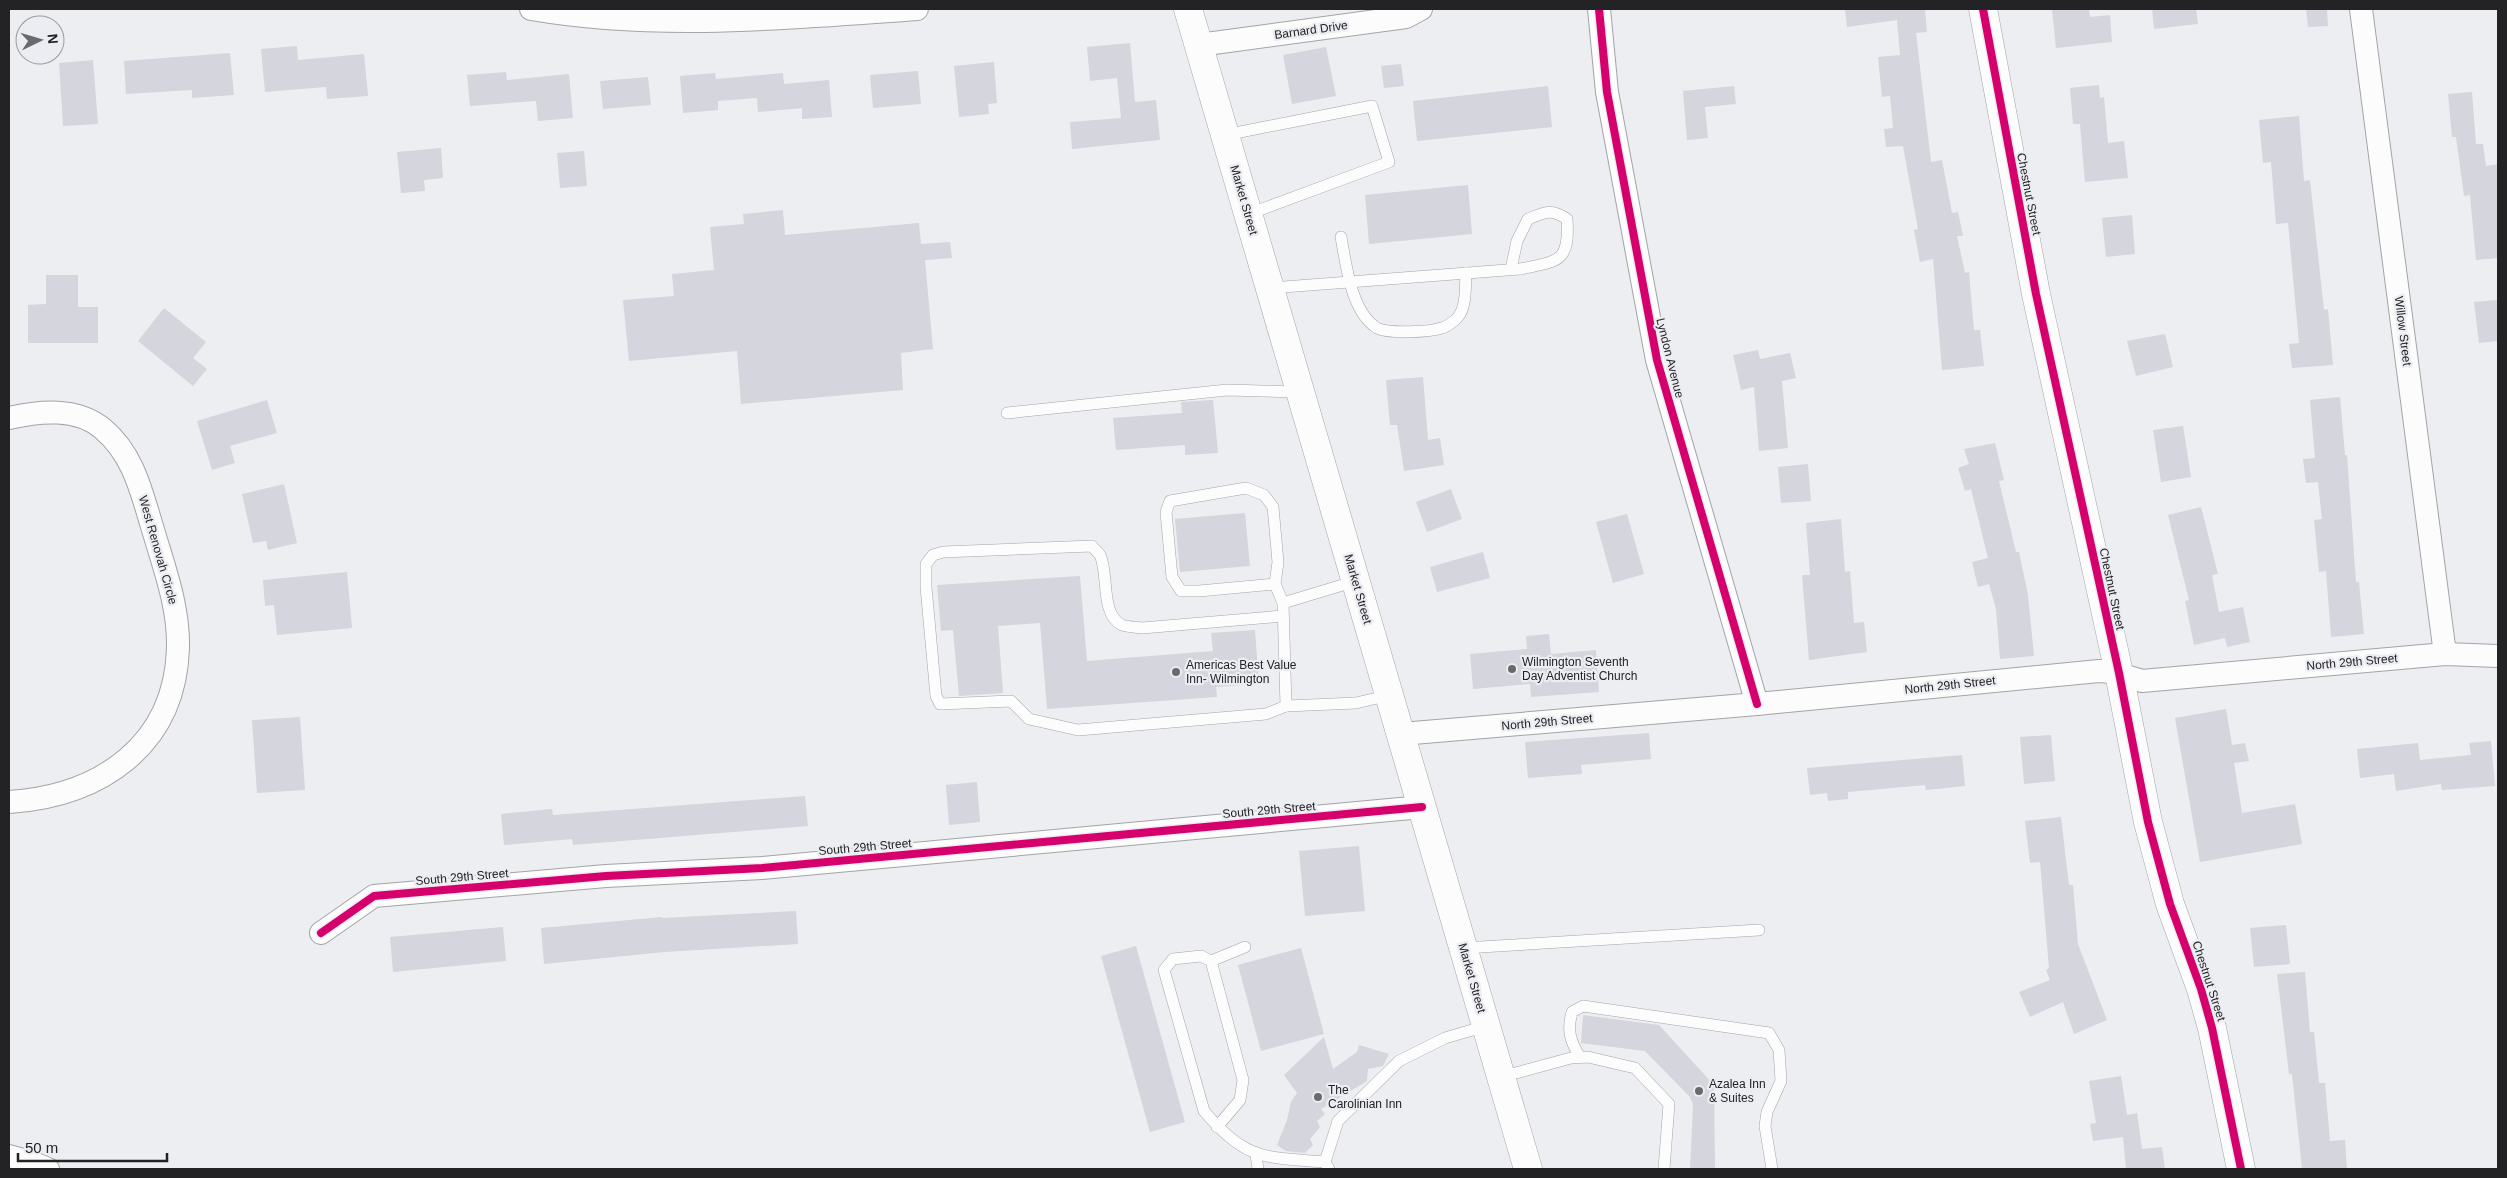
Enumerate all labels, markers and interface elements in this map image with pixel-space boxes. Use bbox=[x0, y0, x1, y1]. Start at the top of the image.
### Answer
north arrow bbox=[15, 15, 65, 65]
street label: Barnard Drive bbox=[1273, 18, 1349, 42]
text: N bbox=[45, 33, 61, 45]
street label: Chestnut Street bbox=[2014, 152, 2044, 237]
street label: Market Street bbox=[1227, 163, 1261, 237]
street label: Willow Street bbox=[2392, 295, 2414, 367]
street label: Lyndon Avenue bbox=[1653, 316, 1687, 400]
street label: West Renovah Circle bbox=[136, 494, 180, 606]
street label: Chestnut Street bbox=[2096, 547, 2128, 632]
street label: Market Street bbox=[1341, 552, 1375, 626]
street label: North 29th Street bbox=[2306, 651, 2399, 673]
place label: Wilmington Seventh Day Adventist Church bbox=[1522, 655, 1637, 683]
place label: Americas Best Value Inn- Wilmington bbox=[1186, 658, 1297, 686]
marker: Wilmington Seventh Day Adventist Church bbox=[1506, 663, 1518, 675]
marker: Americas Best Value Inn- Wilmington bbox=[1170, 666, 1182, 678]
street label: North 29th Street bbox=[1904, 673, 1997, 697]
street label: North 29th Street bbox=[1501, 711, 1594, 733]
street label: South 29th Street bbox=[1222, 799, 1317, 821]
street label: South 29th Street bbox=[818, 836, 913, 858]
street label: South 29th Street bbox=[415, 866, 510, 888]
street label: Chestnut Street bbox=[2189, 939, 2229, 1023]
street label: Market Street bbox=[1455, 941, 1489, 1015]
place label: Azalea Inn & Suites bbox=[1709, 1077, 1766, 1105]
place label: The Carolinian Inn bbox=[1328, 1083, 1402, 1111]
marker: Azalea Inn & Suites bbox=[1693, 1085, 1705, 1097]
marker: The Carolinian Inn bbox=[1312, 1091, 1324, 1103]
scale bar bbox=[18, 1130, 166, 1162]
text: 50 m bbox=[25, 1139, 58, 1156]

